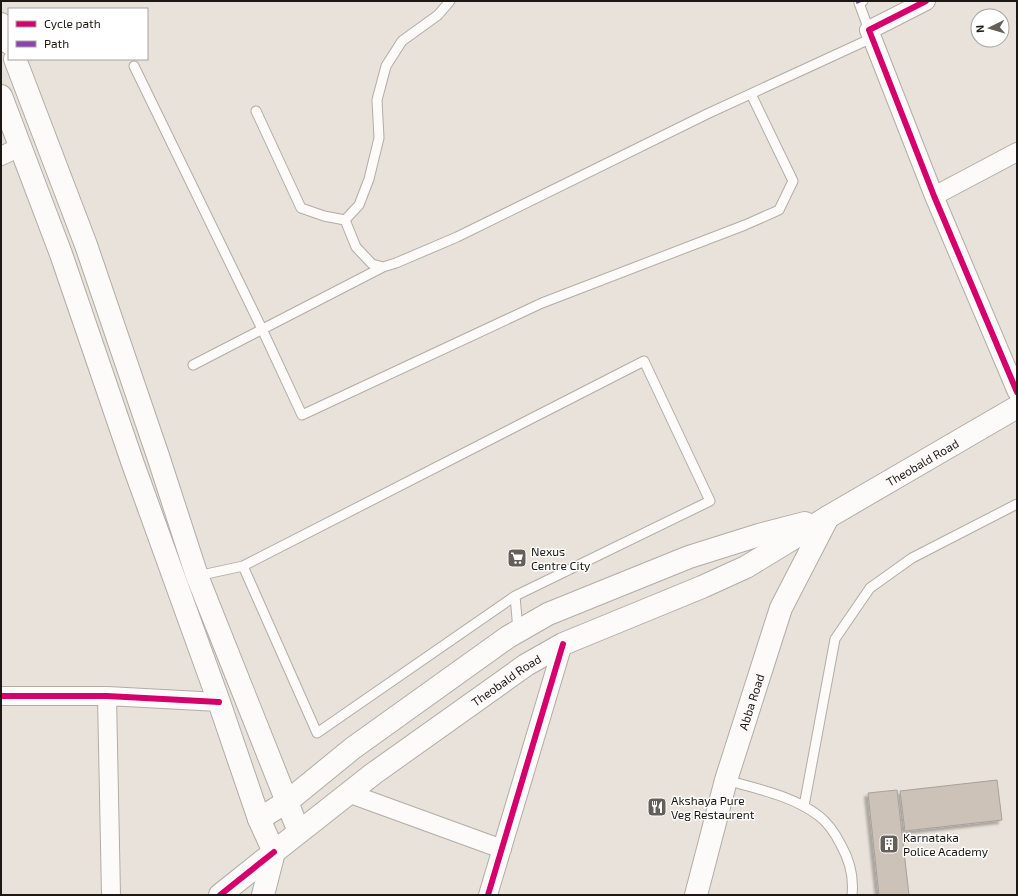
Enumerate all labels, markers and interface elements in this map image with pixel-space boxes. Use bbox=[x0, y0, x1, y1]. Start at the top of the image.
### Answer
legend bbox=[8, 8, 148, 60]
north arrow bbox=[970, 8, 1010, 48]
text: Cycle path bbox=[44, 16, 101, 30]
text: N bbox=[973, 24, 986, 33]
text: Path bbox=[44, 36, 69, 50]
street label: Theobald Road bbox=[883, 436, 961, 489]
place label: Nexus Centre City bbox=[531, 544, 591, 572]
supermarket icon: Nexus Centre City bbox=[506, 547, 528, 569]
street label: Theobald Road bbox=[468, 651, 543, 709]
street label: Abba Road bbox=[736, 672, 767, 732]
place label: Akshaya Pure Veg Restaurent bbox=[671, 793, 755, 821]
restaurant icon: Akshaya Pure Veg Restaurent bbox=[646, 796, 668, 818]
place label: Karnataka Police Academy bbox=[903, 830, 989, 858]
building icon: Karnataka Police Academy bbox=[878, 833, 900, 855]

